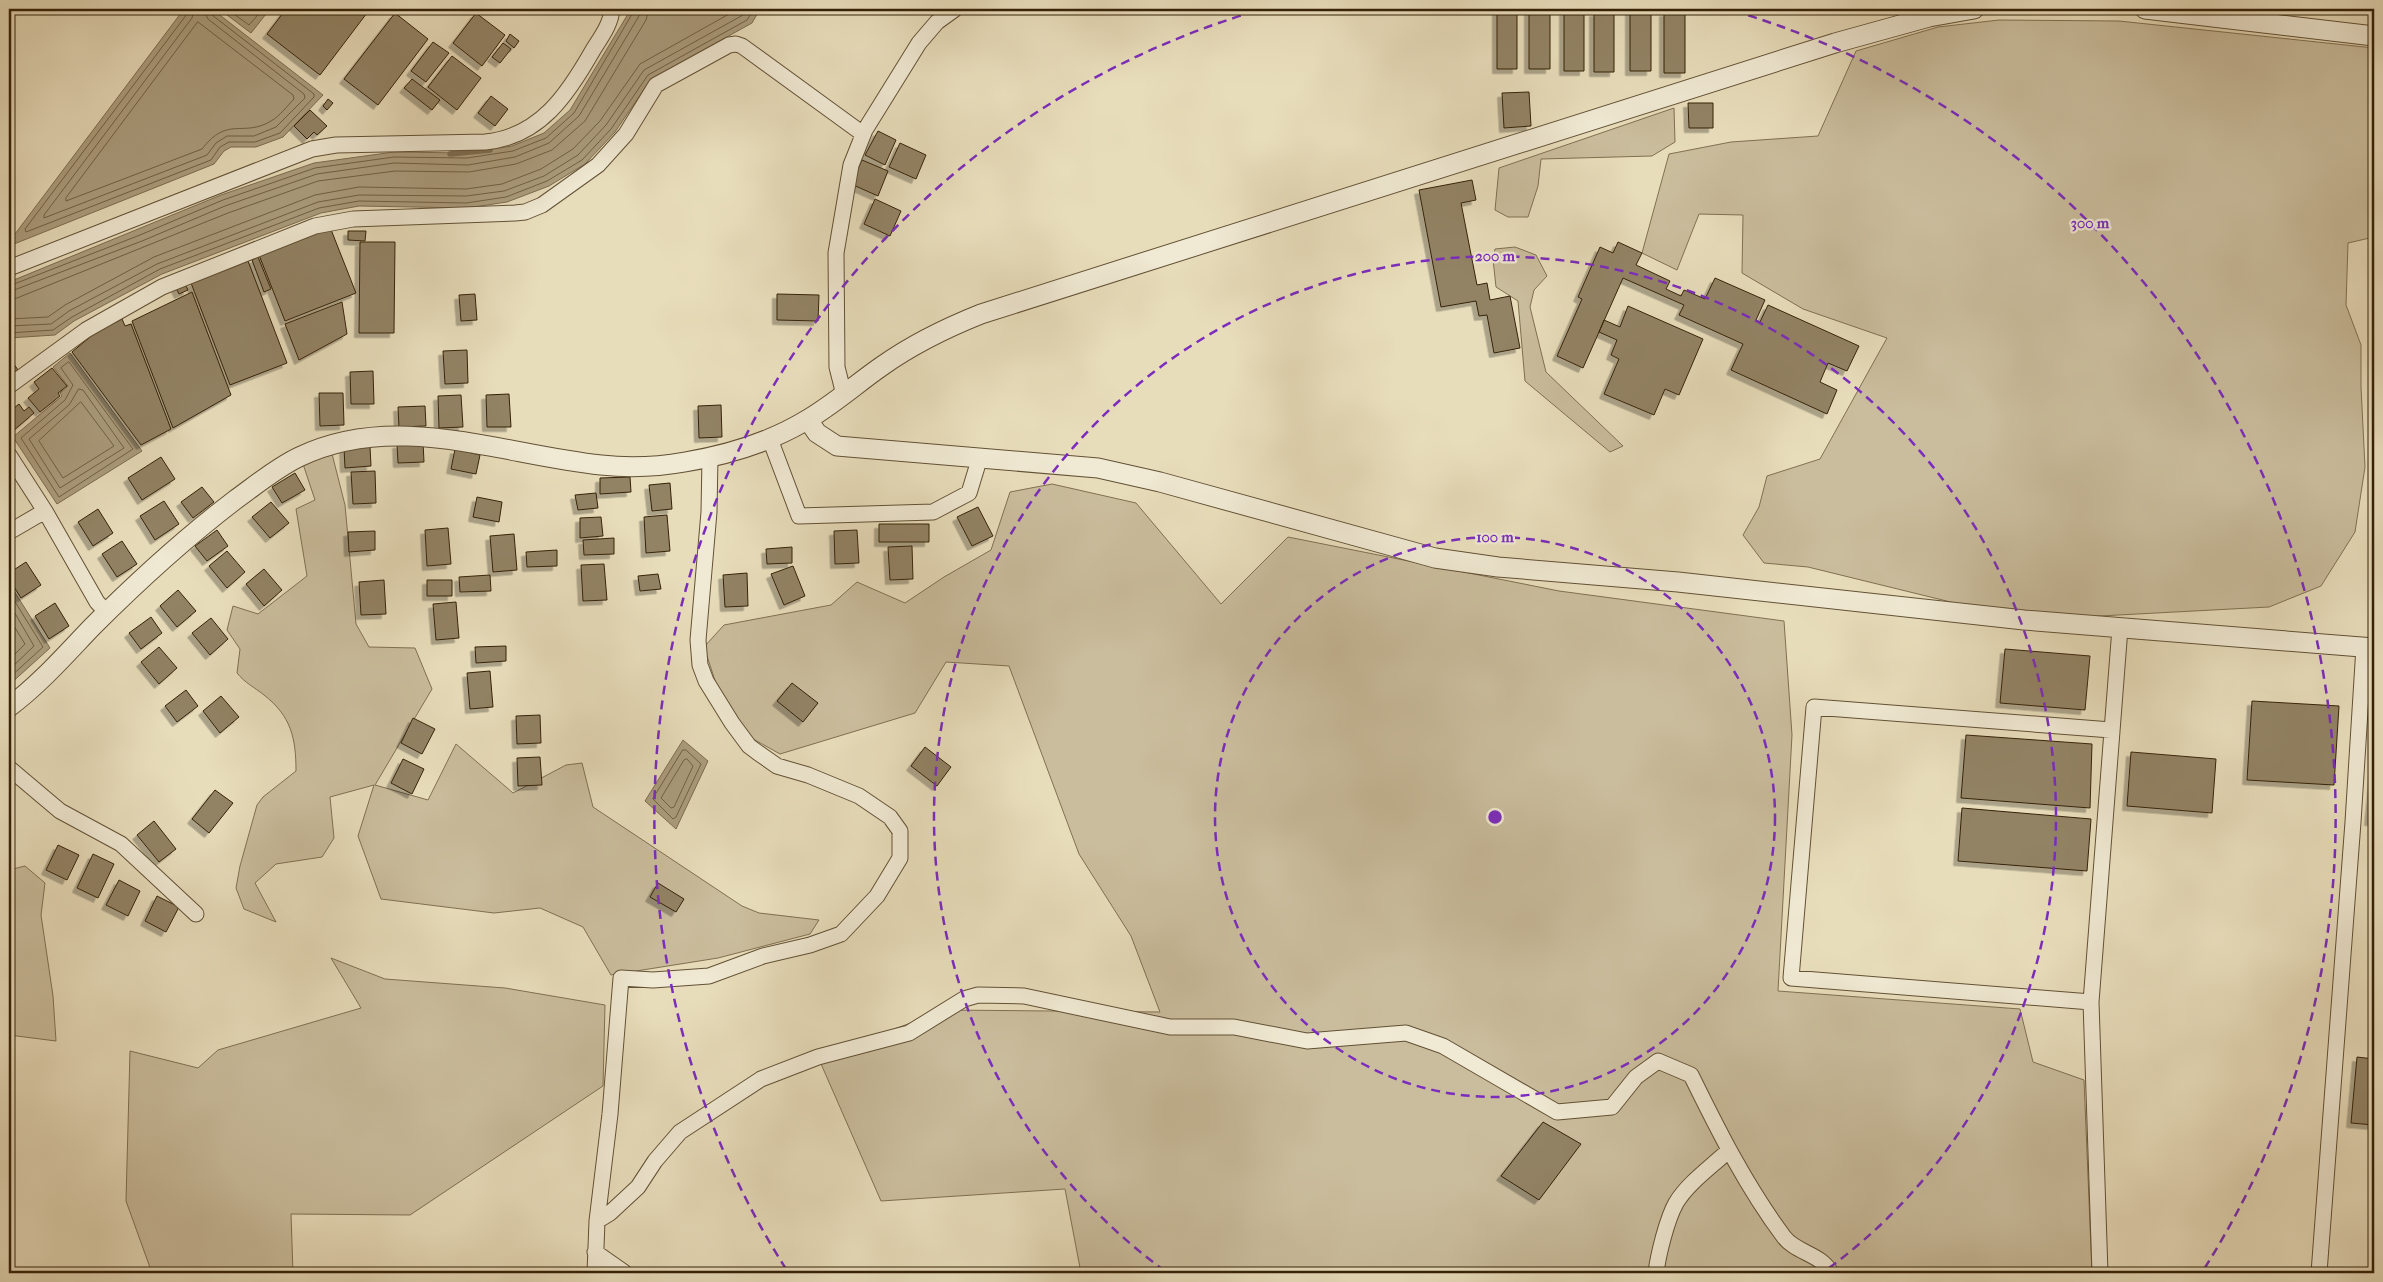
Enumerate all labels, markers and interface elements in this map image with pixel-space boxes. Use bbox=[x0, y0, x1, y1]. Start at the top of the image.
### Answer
text: 300 m bbox=[2071, 214, 2110, 232]
text: 200 m bbox=[1475, 247, 1515, 265]
text: 100 m bbox=[1476, 528, 1514, 546]
centre of rings bbox=[1486, 808, 1504, 826]

